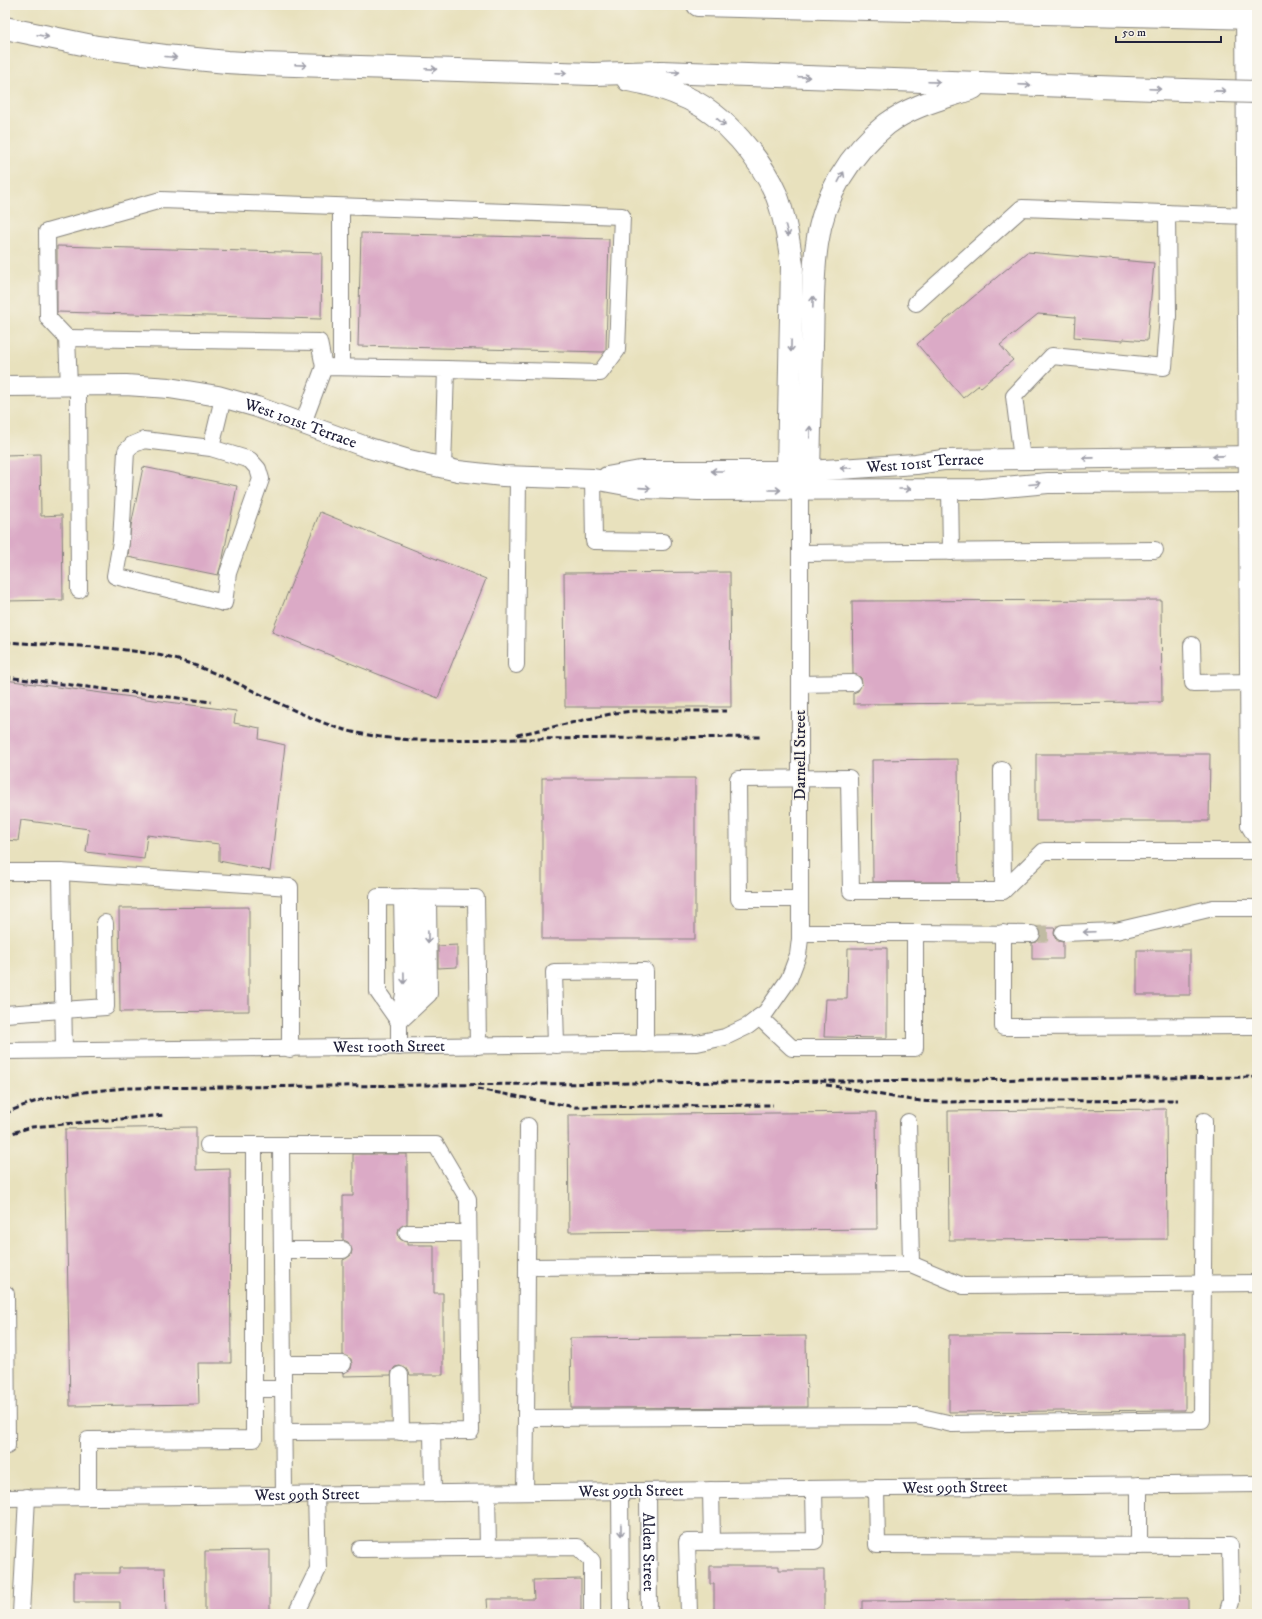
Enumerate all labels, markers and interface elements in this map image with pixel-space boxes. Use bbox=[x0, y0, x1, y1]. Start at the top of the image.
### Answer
scale bar bbox=[1116, 18, 1221, 44]
text: 50 m bbox=[1122, 25, 1146, 40]
one-way arrow bbox=[36, 32, 49, 40]
one-way arrow bbox=[164, 53, 177, 60]
one-way arrow bbox=[294, 61, 307, 69]
one-way arrow bbox=[424, 65, 437, 73]
one-way arrow bbox=[554, 69, 567, 77]
one-way arrow bbox=[667, 69, 680, 76]
one-way arrow bbox=[797, 73, 810, 81]
one-way arrow bbox=[927, 78, 940, 86]
one-way arrow bbox=[1018, 81, 1031, 89]
one-way arrow bbox=[1148, 85, 1161, 93]
one-way arrow bbox=[1213, 87, 1226, 95]
one-way arrow bbox=[716, 117, 726, 126]
one-way arrow bbox=[838, 171, 845, 183]
one-way arrow bbox=[783, 224, 791, 237]
one-way arrow bbox=[809, 296, 817, 309]
one-way arrow bbox=[787, 339, 794, 352]
street label: West 101st Terrace bbox=[242, 394, 360, 453]
one-way arrow bbox=[806, 426, 814, 439]
street label: West 101st Terrace bbox=[865, 449, 984, 477]
one-way arrow bbox=[1212, 452, 1225, 460]
one-way arrow bbox=[1082, 454, 1095, 462]
one-way arrow bbox=[840, 465, 853, 472]
one-way arrow bbox=[711, 467, 724, 475]
one-way arrow bbox=[1028, 481, 1041, 488]
one-way arrow bbox=[638, 484, 651, 491]
one-way arrow bbox=[898, 485, 911, 493]
one-way arrow bbox=[768, 486, 781, 494]
street label: Darnell Street bbox=[790, 710, 810, 800]
one-way arrow bbox=[1083, 928, 1096, 936]
one-way arrow bbox=[425, 930, 432, 943]
one-way arrow bbox=[400, 971, 408, 984]
street label: West 100th Street bbox=[332, 1036, 445, 1057]
street label: West 99th Street bbox=[901, 1477, 1008, 1498]
street label: West 99th Street bbox=[577, 1480, 684, 1502]
street label: West 99th Street bbox=[253, 1484, 360, 1505]
street label: Alden Street bbox=[638, 1512, 659, 1592]
one-way arrow bbox=[617, 1523, 625, 1536]

